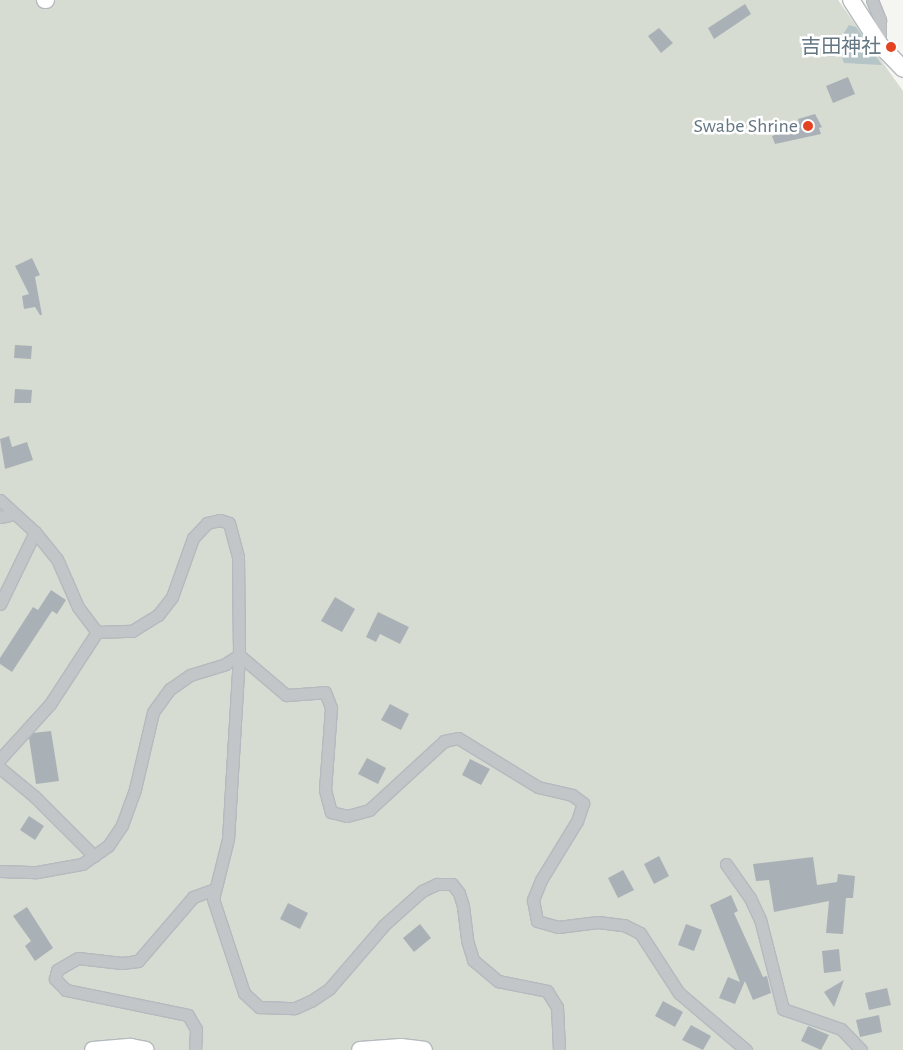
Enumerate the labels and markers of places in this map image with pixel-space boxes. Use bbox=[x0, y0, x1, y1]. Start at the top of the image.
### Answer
place label: 吉田神社 bbox=[801, 35, 881, 59]
marker: 吉田神社 bbox=[885, 41, 897, 53]
place label: Swabe Shrine bbox=[693, 114, 798, 138]
marker: Swabe Shrine bbox=[802, 120, 814, 132]

